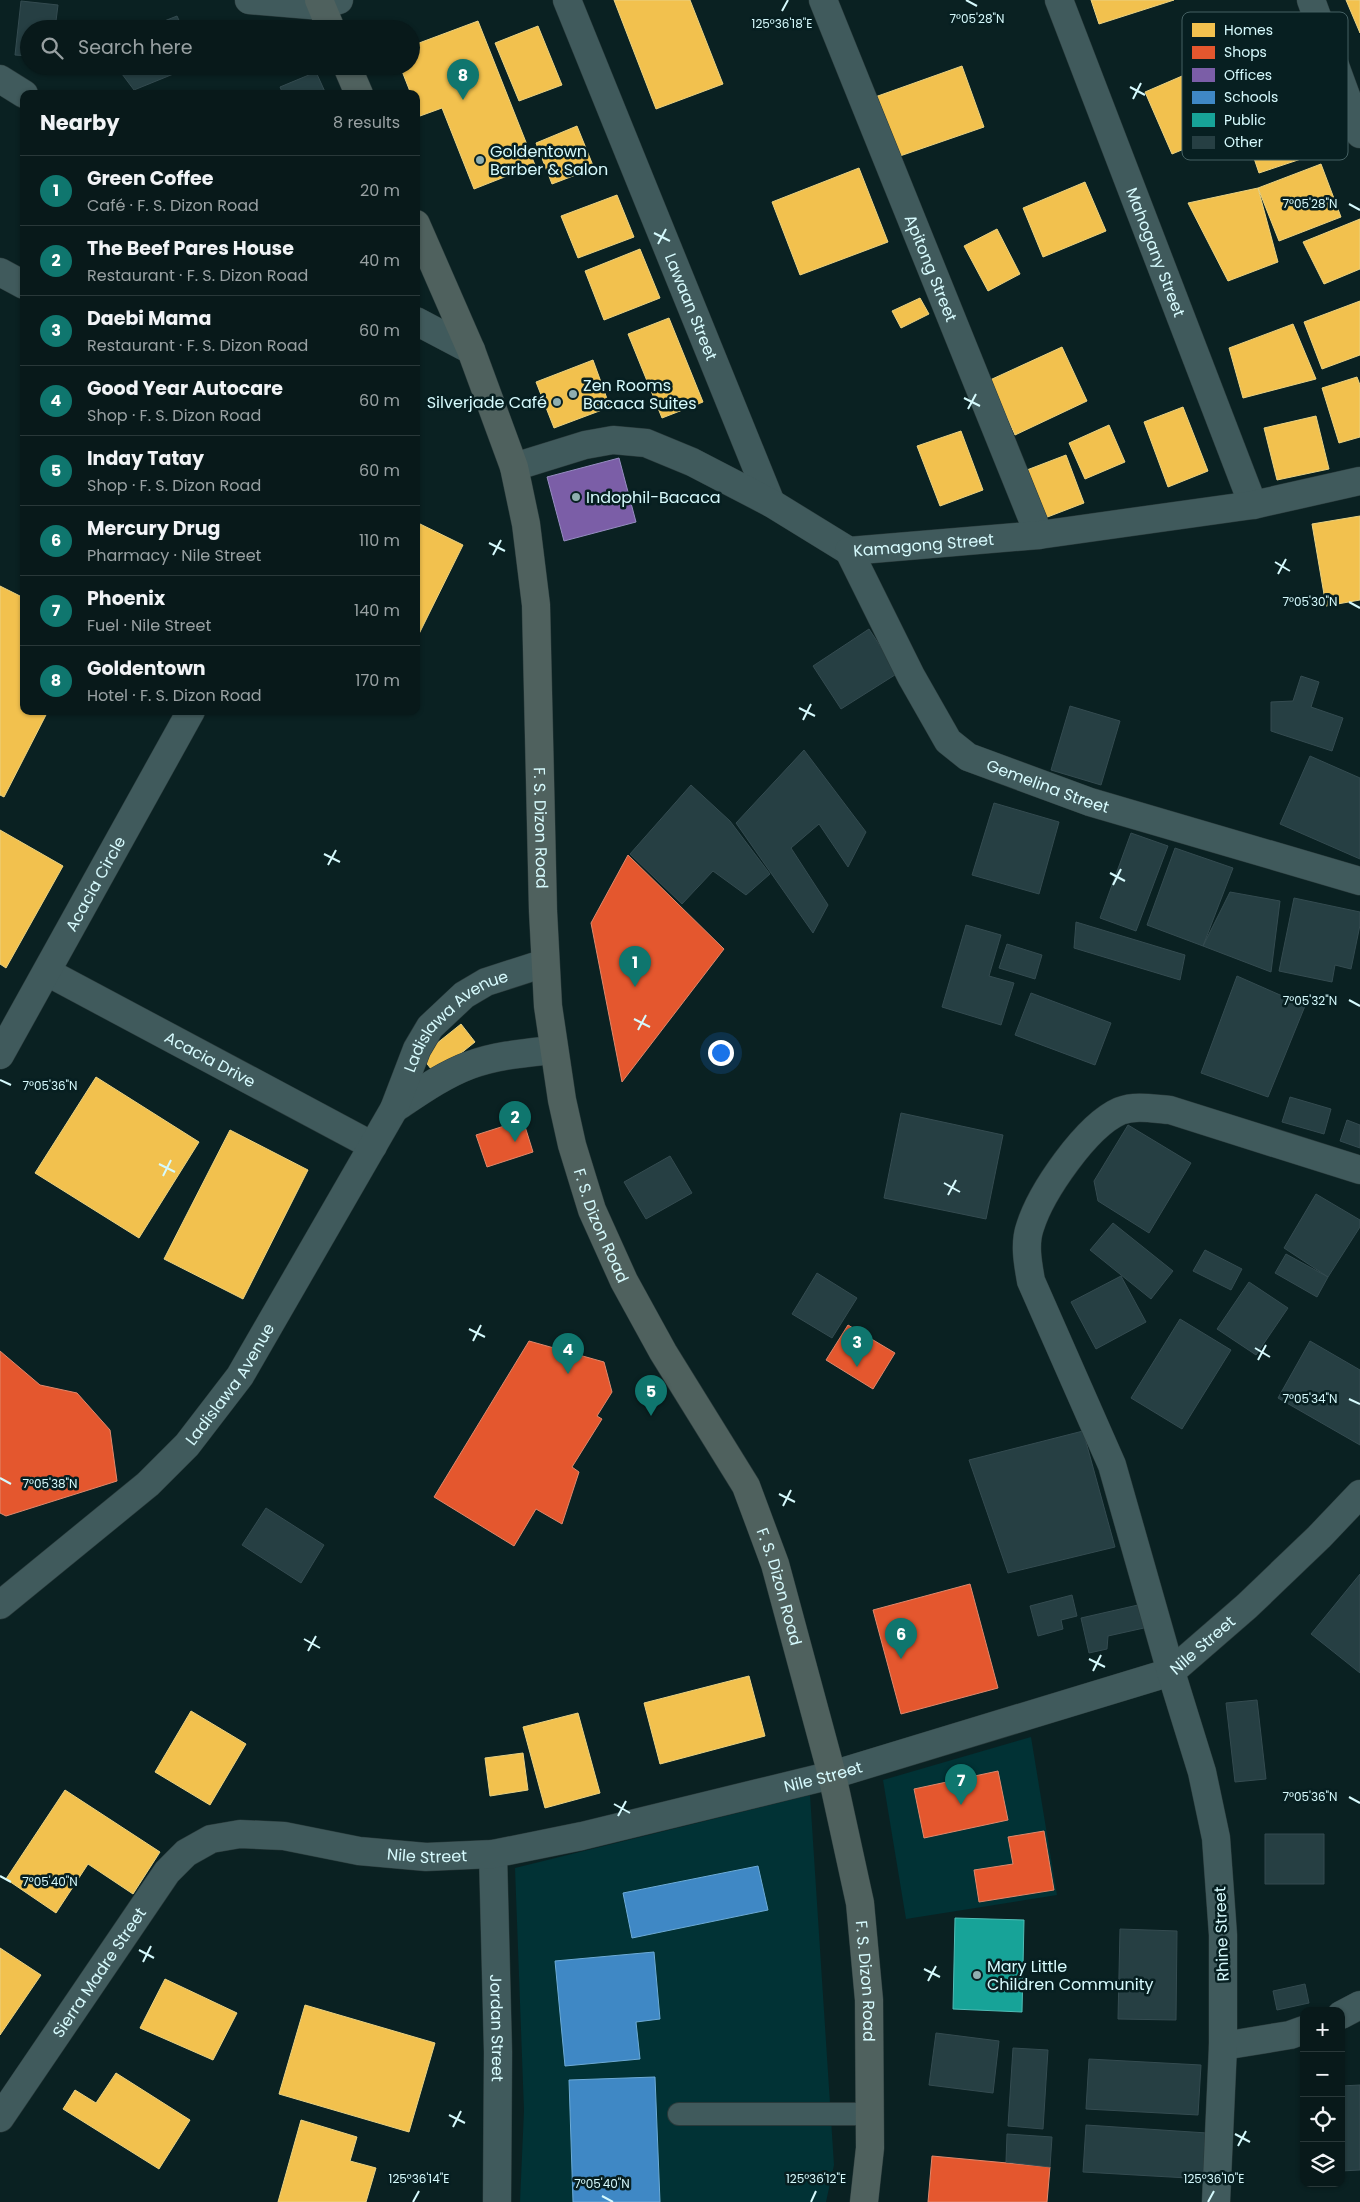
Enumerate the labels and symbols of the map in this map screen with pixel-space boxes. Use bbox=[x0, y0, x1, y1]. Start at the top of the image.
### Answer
text: 7°05'28"N bbox=[950, 10, 1004, 27]
legend bbox=[1182, 12, 1348, 160]
text: 125°36'18"E bbox=[752, 15, 812, 32]
text: Homes bbox=[1224, 20, 1273, 40]
text: Shops bbox=[1224, 42, 1267, 62]
pin: 8 bbox=[447, 59, 479, 100]
text: Offices bbox=[1224, 65, 1272, 85]
text: Schools bbox=[1224, 87, 1278, 107]
text: Public bbox=[1224, 110, 1266, 130]
text: Other bbox=[1224, 132, 1263, 152]
place label: Goldentown Barber & Salon bbox=[490, 140, 608, 181]
marker: Goldentown Barber & Salon bbox=[474, 154, 486, 166]
street label: Mahogany Street bbox=[1120, 184, 1191, 321]
text: 7°05'28"N bbox=[1283, 195, 1337, 212]
street label: Apitong Street bbox=[899, 211, 963, 325]
street label: Lawaan Street bbox=[659, 250, 723, 364]
place label: Zen Rooms Bacaca Suites bbox=[583, 374, 697, 415]
marker: Zen Rooms Bacaca Suites bbox=[567, 388, 579, 400]
place label: Silverjade Café bbox=[427, 391, 547, 414]
marker: Silverjade Café bbox=[551, 396, 563, 408]
place label: Indophil-Bacaca bbox=[586, 486, 721, 509]
marker: Indophil-Bacaca bbox=[570, 491, 582, 503]
street label: Kamagong Street bbox=[852, 528, 995, 563]
text: 7°05'30"N bbox=[1283, 593, 1338, 610]
street label: Gemelina Street bbox=[983, 754, 1112, 819]
street label: F. S. Dizon Road bbox=[528, 767, 553, 889]
street label: Acacia Circle bbox=[60, 832, 131, 936]
pin: 1 bbox=[619, 946, 651, 987]
street label: Ladislawa Avenue bbox=[398, 965, 511, 1076]
text: 7°05'32"N bbox=[1283, 992, 1337, 1009]
street label: Acacia Drive bbox=[160, 1026, 260, 1093]
your location bbox=[708, 1040, 734, 1066]
text: 7°05'36"N bbox=[22, 1077, 78, 1094]
pin: 2 bbox=[499, 1101, 531, 1142]
street label: F. S. Dizon Road bbox=[568, 1165, 634, 1287]
street label: Ladislawa Avenue bbox=[180, 1319, 280, 1450]
pin: 3 bbox=[841, 1326, 873, 1367]
pin: 4 bbox=[552, 1333, 584, 1374]
pin: 5 bbox=[635, 1375, 667, 1416]
text: 7°05'34"N bbox=[1282, 1390, 1338, 1407]
text: 7°05'38"N bbox=[22, 1475, 78, 1492]
street label: F. S. Dizon Road bbox=[751, 1525, 807, 1648]
street label: Nile Street bbox=[1165, 1610, 1241, 1680]
pin: 6 bbox=[885, 1618, 917, 1659]
street label: Nile Street bbox=[781, 1755, 865, 1798]
pin: 7 bbox=[945, 1764, 977, 1805]
text: 7°05'36"N bbox=[1282, 1788, 1338, 1805]
street label: Nile Street bbox=[386, 1843, 468, 1869]
text: 7°05'40"N bbox=[22, 1873, 78, 1890]
street label: Rhine Street bbox=[1208, 1886, 1235, 1982]
street label: Sierra Madre Street bbox=[47, 1903, 152, 2042]
street label: F. S. Dizon Road bbox=[850, 1919, 880, 2042]
place label: Mary Little Children Community bbox=[987, 1955, 1153, 1996]
marker: Mary Little Children Community bbox=[971, 1969, 983, 1981]
street label: Jordan Street bbox=[484, 1974, 509, 2082]
text: 125°36'14"E bbox=[389, 2170, 449, 2187]
text: 125°36'12"E bbox=[786, 2170, 846, 2187]
text: 125°36'10"E bbox=[1184, 2170, 1244, 2187]
text: 7°05'40"N bbox=[574, 2175, 630, 2192]

